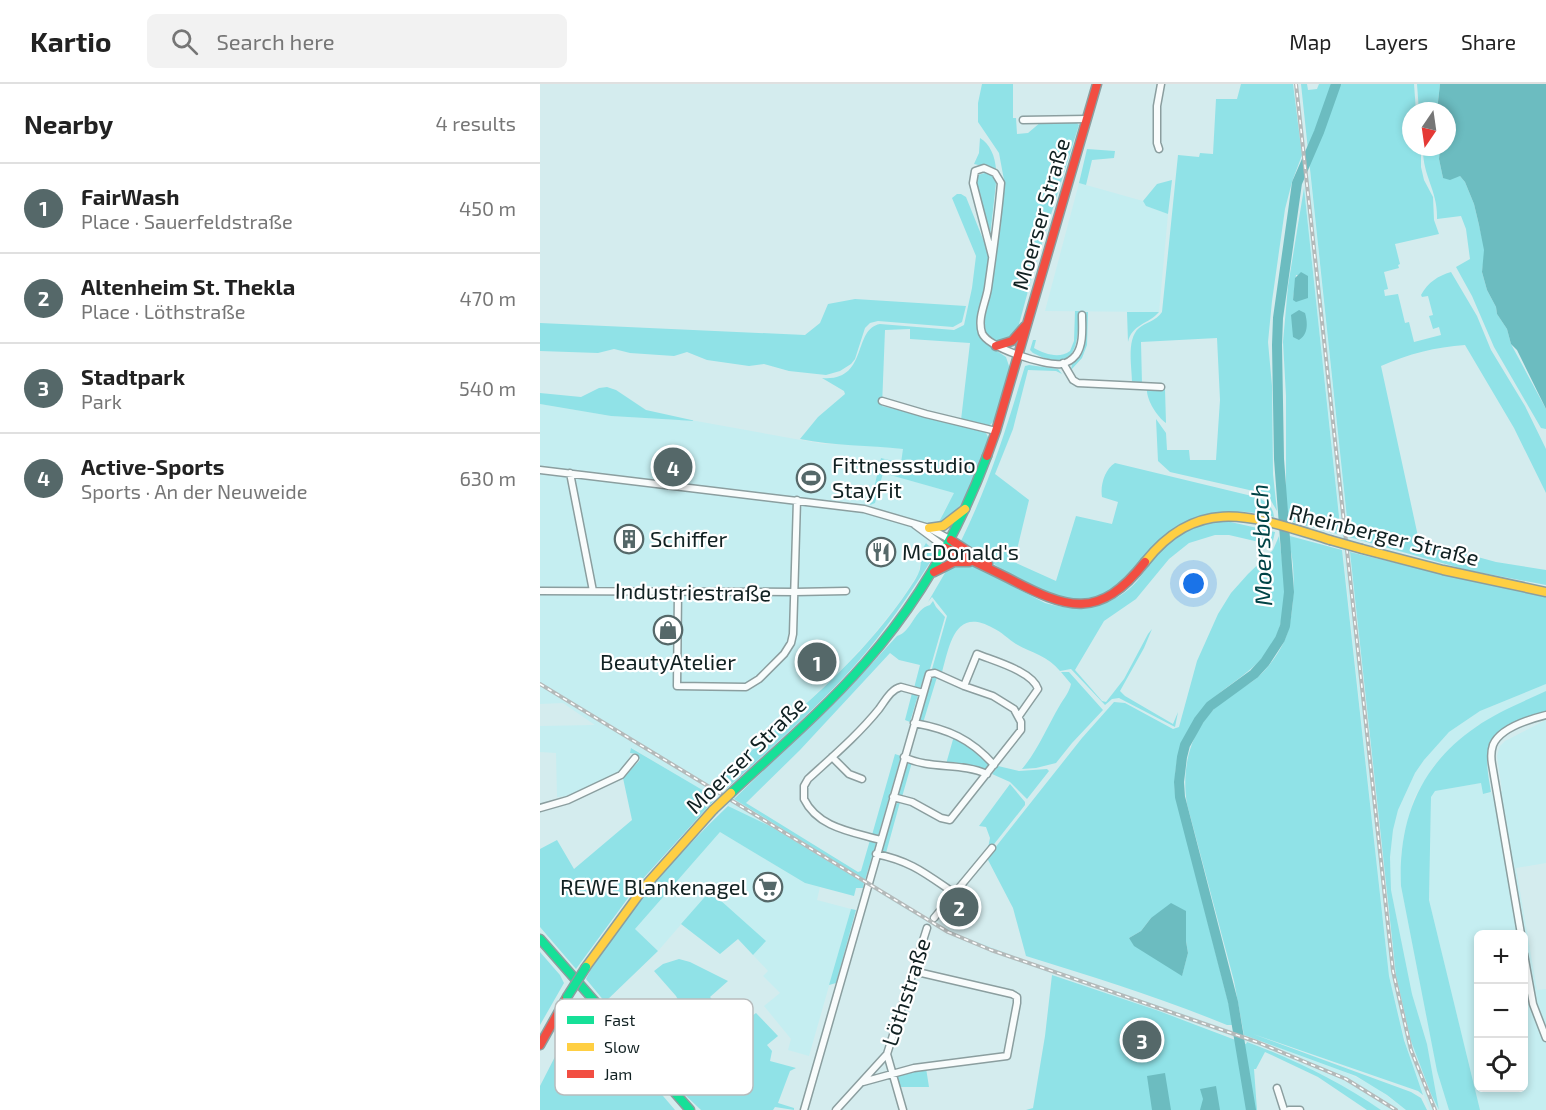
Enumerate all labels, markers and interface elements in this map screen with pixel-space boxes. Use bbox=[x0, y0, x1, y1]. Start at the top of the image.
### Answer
search box bbox=[147, 14, 567, 68]
text: Kartio bbox=[30, 24, 111, 58]
icon: search bbox=[168, 25, 201, 58]
text: Search here bbox=[216, 28, 335, 54]
text: Map bbox=[1289, 29, 1331, 54]
text: Layers bbox=[1364, 29, 1428, 54]
text: Share bbox=[1461, 29, 1516, 54]
north arrow bbox=[1402, 102, 1456, 156]
text: Nearby bbox=[24, 108, 113, 139]
text: 4 results bbox=[436, 111, 516, 135]
street label: Moerser Straße bbox=[1006, 135, 1074, 293]
text: FairWash bbox=[81, 183, 179, 209]
text: 1 bbox=[39, 196, 48, 220]
text: 450 m bbox=[459, 196, 516, 220]
text: Place · Sauerfeldstraße bbox=[81, 209, 293, 233]
text: Altenheim St. Thekla bbox=[81, 273, 295, 299]
text: 2 bbox=[38, 286, 49, 310]
text: 470 m bbox=[459, 286, 516, 310]
text: Place · Löthstraße bbox=[81, 299, 246, 323]
text: Stadtpark bbox=[81, 363, 185, 389]
text: 3 bbox=[38, 376, 49, 400]
text: 540 m bbox=[459, 376, 516, 400]
text: Park bbox=[81, 389, 122, 413]
pin: 4 bbox=[654, 444, 692, 490]
place label: Fittnessstudio StayFit bbox=[832, 451, 976, 502]
text: Active-Sports bbox=[81, 453, 224, 479]
sports icon: Fittnessstudio StayFit bbox=[795, 462, 827, 494]
text: 4 bbox=[37, 466, 50, 490]
text: 630 m bbox=[459, 466, 516, 490]
text: Sports · An der Neuweide bbox=[81, 479, 307, 503]
water label: Moersbach bbox=[1244, 484, 1277, 607]
street label: Rheinberger Straße bbox=[1287, 498, 1482, 570]
building icon: Schiffer bbox=[613, 523, 645, 555]
place label: Schiffer bbox=[650, 525, 728, 551]
restaurant icon: McDonald's bbox=[865, 536, 897, 568]
place label: McDonald's bbox=[902, 538, 1019, 564]
your location bbox=[1179, 569, 1208, 598]
street label: Industriestraße bbox=[615, 577, 771, 605]
shop icon: BeautyAtelier bbox=[652, 614, 684, 646]
pin: 1 bbox=[798, 640, 836, 684]
place label: BeautyAtelier bbox=[600, 648, 736, 674]
street label: Moerser Straße bbox=[680, 690, 811, 818]
supermarket icon: REWE Blankenagel bbox=[752, 871, 784, 903]
place label: REWE Blankenagel bbox=[560, 873, 747, 899]
pin: 2 bbox=[940, 884, 978, 930]
map controls bbox=[1474, 930, 1528, 1092]
button: + bbox=[1474, 930, 1528, 984]
street label: Löthstraße bbox=[875, 934, 935, 1049]
button: − bbox=[1474, 984, 1528, 1038]
legend bbox=[555, 999, 753, 1095]
text: Fast bbox=[604, 1010, 635, 1029]
pin: 3 bbox=[1122, 1018, 1162, 1062]
text: Slow bbox=[604, 1037, 640, 1056]
button: locate bbox=[1474, 1038, 1528, 1092]
text: Jam bbox=[604, 1064, 632, 1083]

